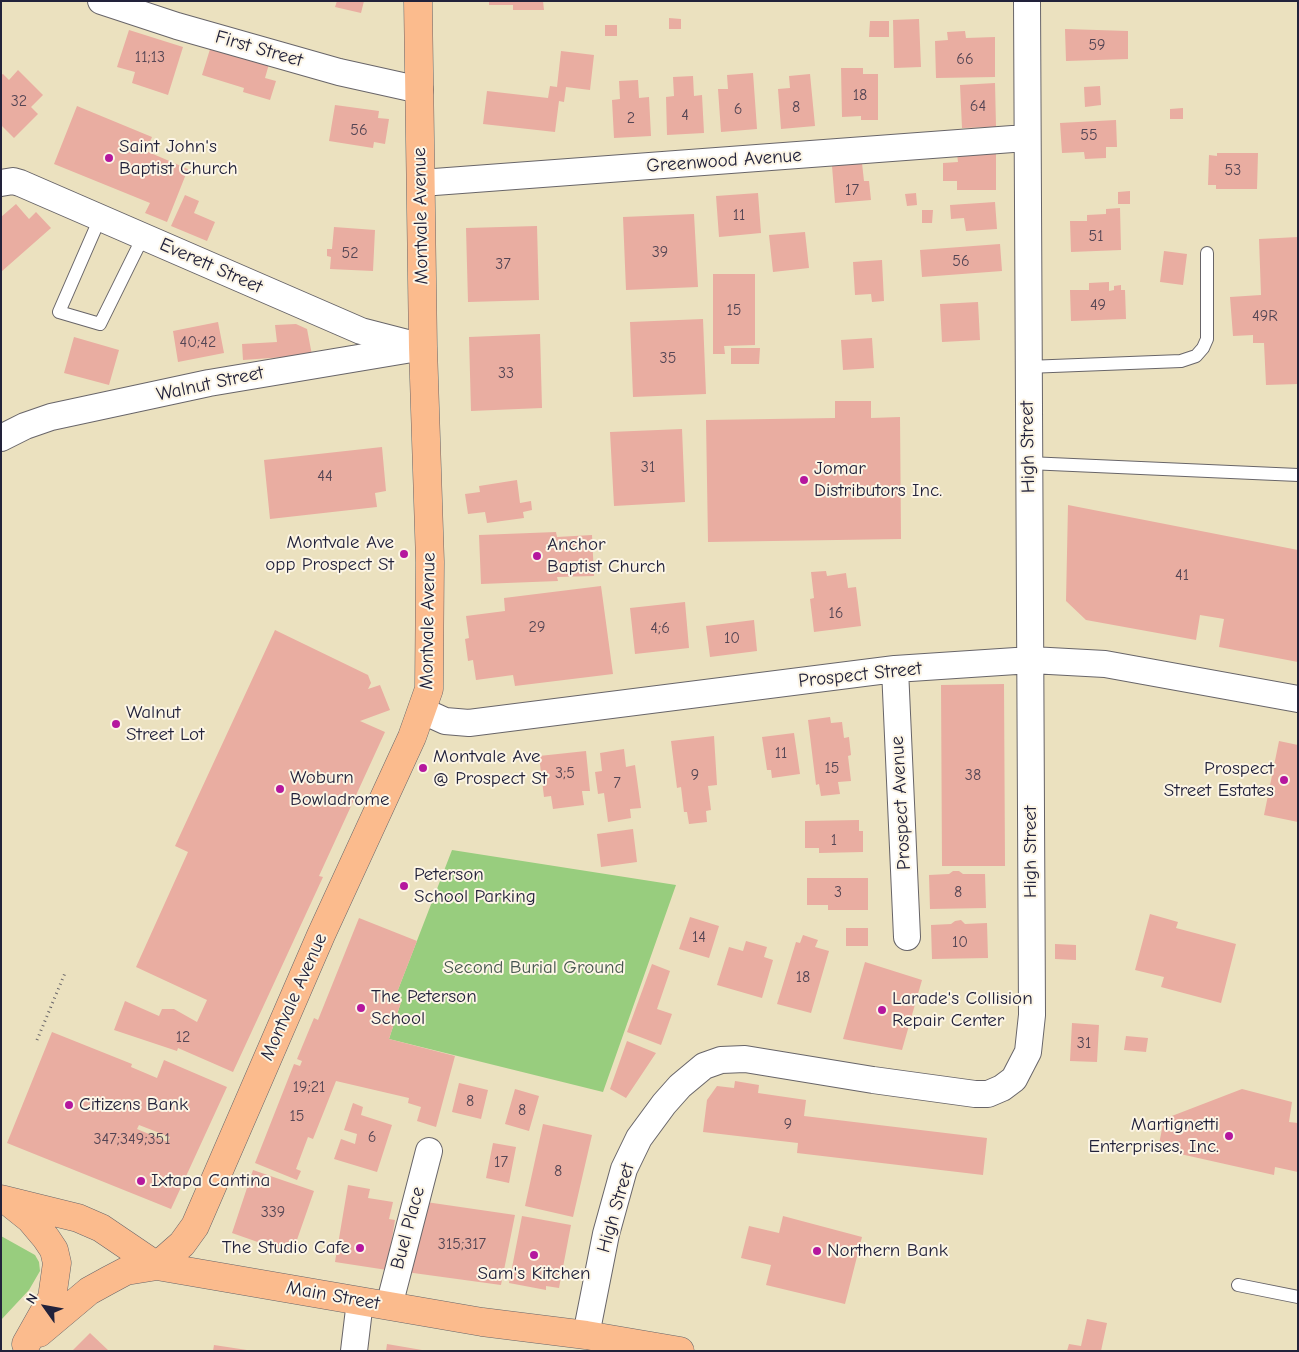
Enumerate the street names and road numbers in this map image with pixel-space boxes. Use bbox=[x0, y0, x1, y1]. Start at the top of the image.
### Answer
street label: First Street bbox=[213, 26, 305, 72]
street label: Greenwood Avenue bbox=[646, 144, 802, 178]
street label: Montvale Avenue bbox=[408, 147, 434, 285]
street label: Everett Street bbox=[156, 233, 266, 299]
street label: Walnut Street bbox=[154, 362, 266, 406]
street label: High Street bbox=[1016, 401, 1040, 493]
street label: Montvale Avenue bbox=[415, 552, 441, 690]
street label: Prospect Street bbox=[797, 657, 923, 693]
street label: Prospect Avenue bbox=[886, 735, 916, 871]
street label: High Street bbox=[1020, 806, 1042, 898]
street label: Montvale Avenue bbox=[256, 930, 332, 1064]
street label: High Street bbox=[592, 1161, 640, 1255]
street label: Buel Place bbox=[386, 1184, 430, 1272]
street label: Main Street bbox=[285, 1277, 381, 1315]

